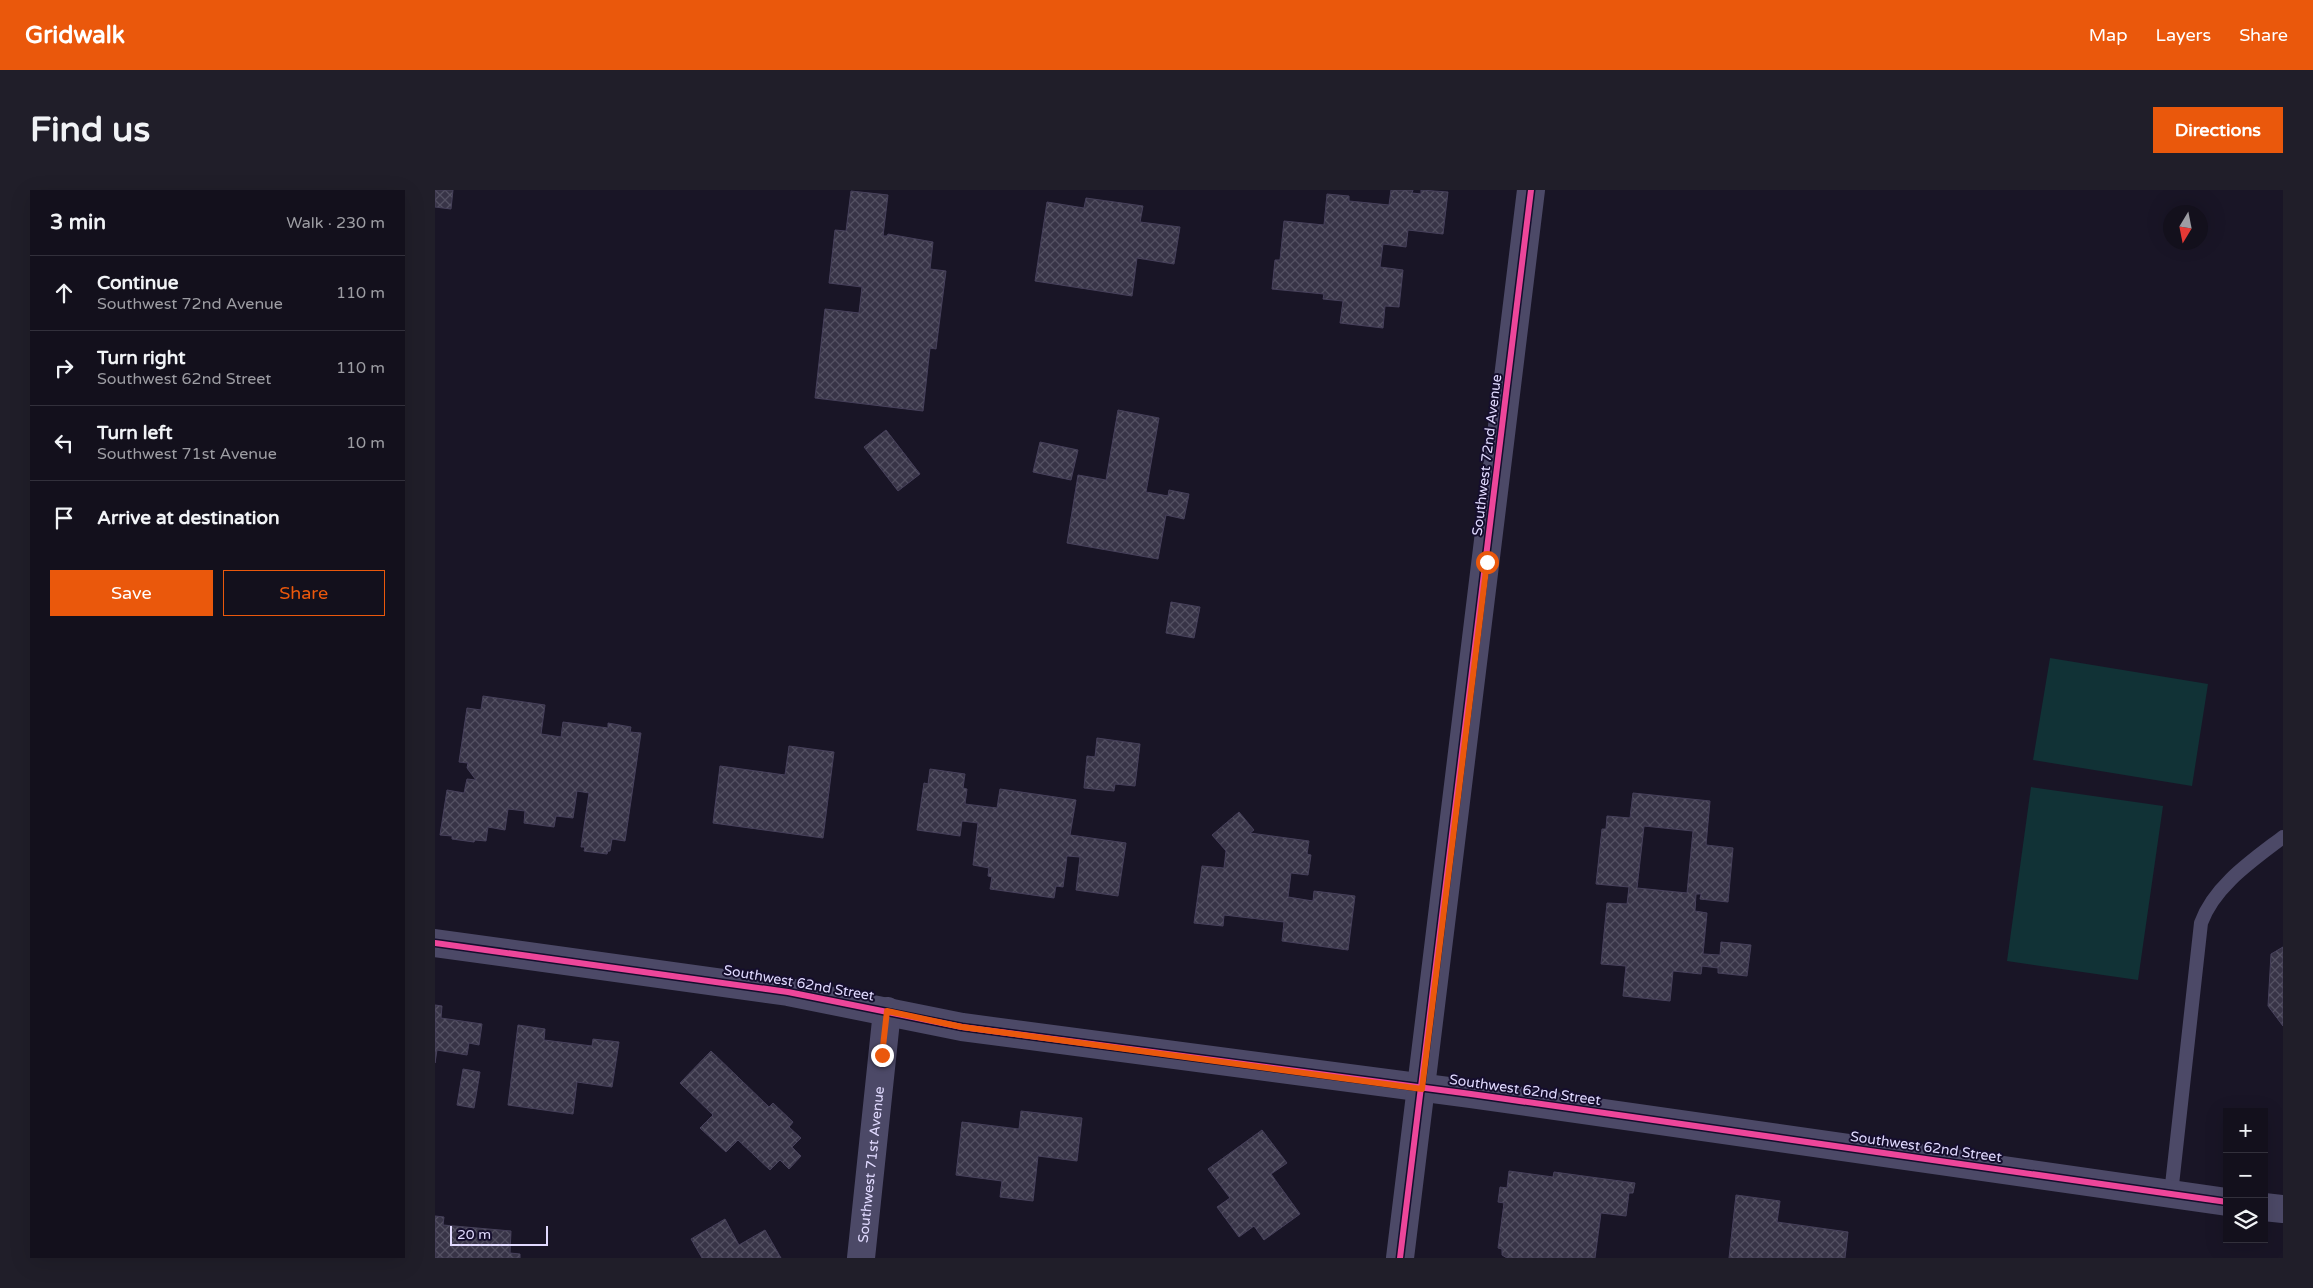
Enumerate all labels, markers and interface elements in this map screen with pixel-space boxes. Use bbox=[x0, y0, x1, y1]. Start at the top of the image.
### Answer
text: Gridwalk bbox=[25, 21, 125, 50]
text: Map bbox=[2089, 24, 2128, 46]
text: Layers bbox=[2156, 24, 2211, 46]
text: Share bbox=[2239, 24, 2288, 46]
button: Directions bbox=[2153, 107, 2283, 153]
text: Find us bbox=[30, 109, 150, 151]
north arrow bbox=[2163, 205, 2208, 250]
text: 3 min bbox=[50, 210, 106, 235]
text: Walk · 230 m bbox=[286, 213, 385, 233]
text: Continue bbox=[97, 272, 179, 294]
icon: ahead bbox=[50, 279, 78, 307]
text: 110 m bbox=[336, 283, 385, 303]
text: Southwest 72nd Avenue bbox=[97, 294, 283, 314]
text: Turn right bbox=[97, 347, 185, 369]
icon: right bbox=[50, 354, 78, 382]
text: 110 m bbox=[336, 358, 385, 378]
text: Southwest 62nd Street bbox=[97, 369, 271, 389]
street label: Southwest 72nd Avenue bbox=[1469, 373, 1505, 537]
text: Turn left bbox=[97, 422, 173, 444]
icon: left bbox=[50, 429, 78, 457]
text: 10 m bbox=[346, 433, 385, 453]
text: Southwest 71st Avenue bbox=[97, 444, 277, 464]
icon: arrive bbox=[50, 504, 78, 532]
text: Arrive at destination bbox=[97, 507, 280, 529]
route start bbox=[1476, 551, 1499, 574]
button: Save bbox=[50, 570, 213, 616]
button: Share bbox=[223, 570, 385, 616]
street label: Southwest 62nd Street bbox=[722, 961, 876, 1005]
route end bbox=[871, 1044, 894, 1067]
street label: Southwest 62nd Street bbox=[1448, 1071, 1602, 1109]
street label: Southwest 71st Avenue bbox=[854, 1085, 888, 1244]
map controls bbox=[2223, 1108, 2268, 1243]
button: + bbox=[2223, 1108, 2268, 1153]
street label: Southwest 62nd Street bbox=[1849, 1128, 2003, 1166]
button: − bbox=[2223, 1153, 2268, 1198]
button: layers bbox=[2223, 1198, 2268, 1243]
scale bar bbox=[450, 1223, 547, 1246]
text: 20 m bbox=[457, 1226, 491, 1243]

